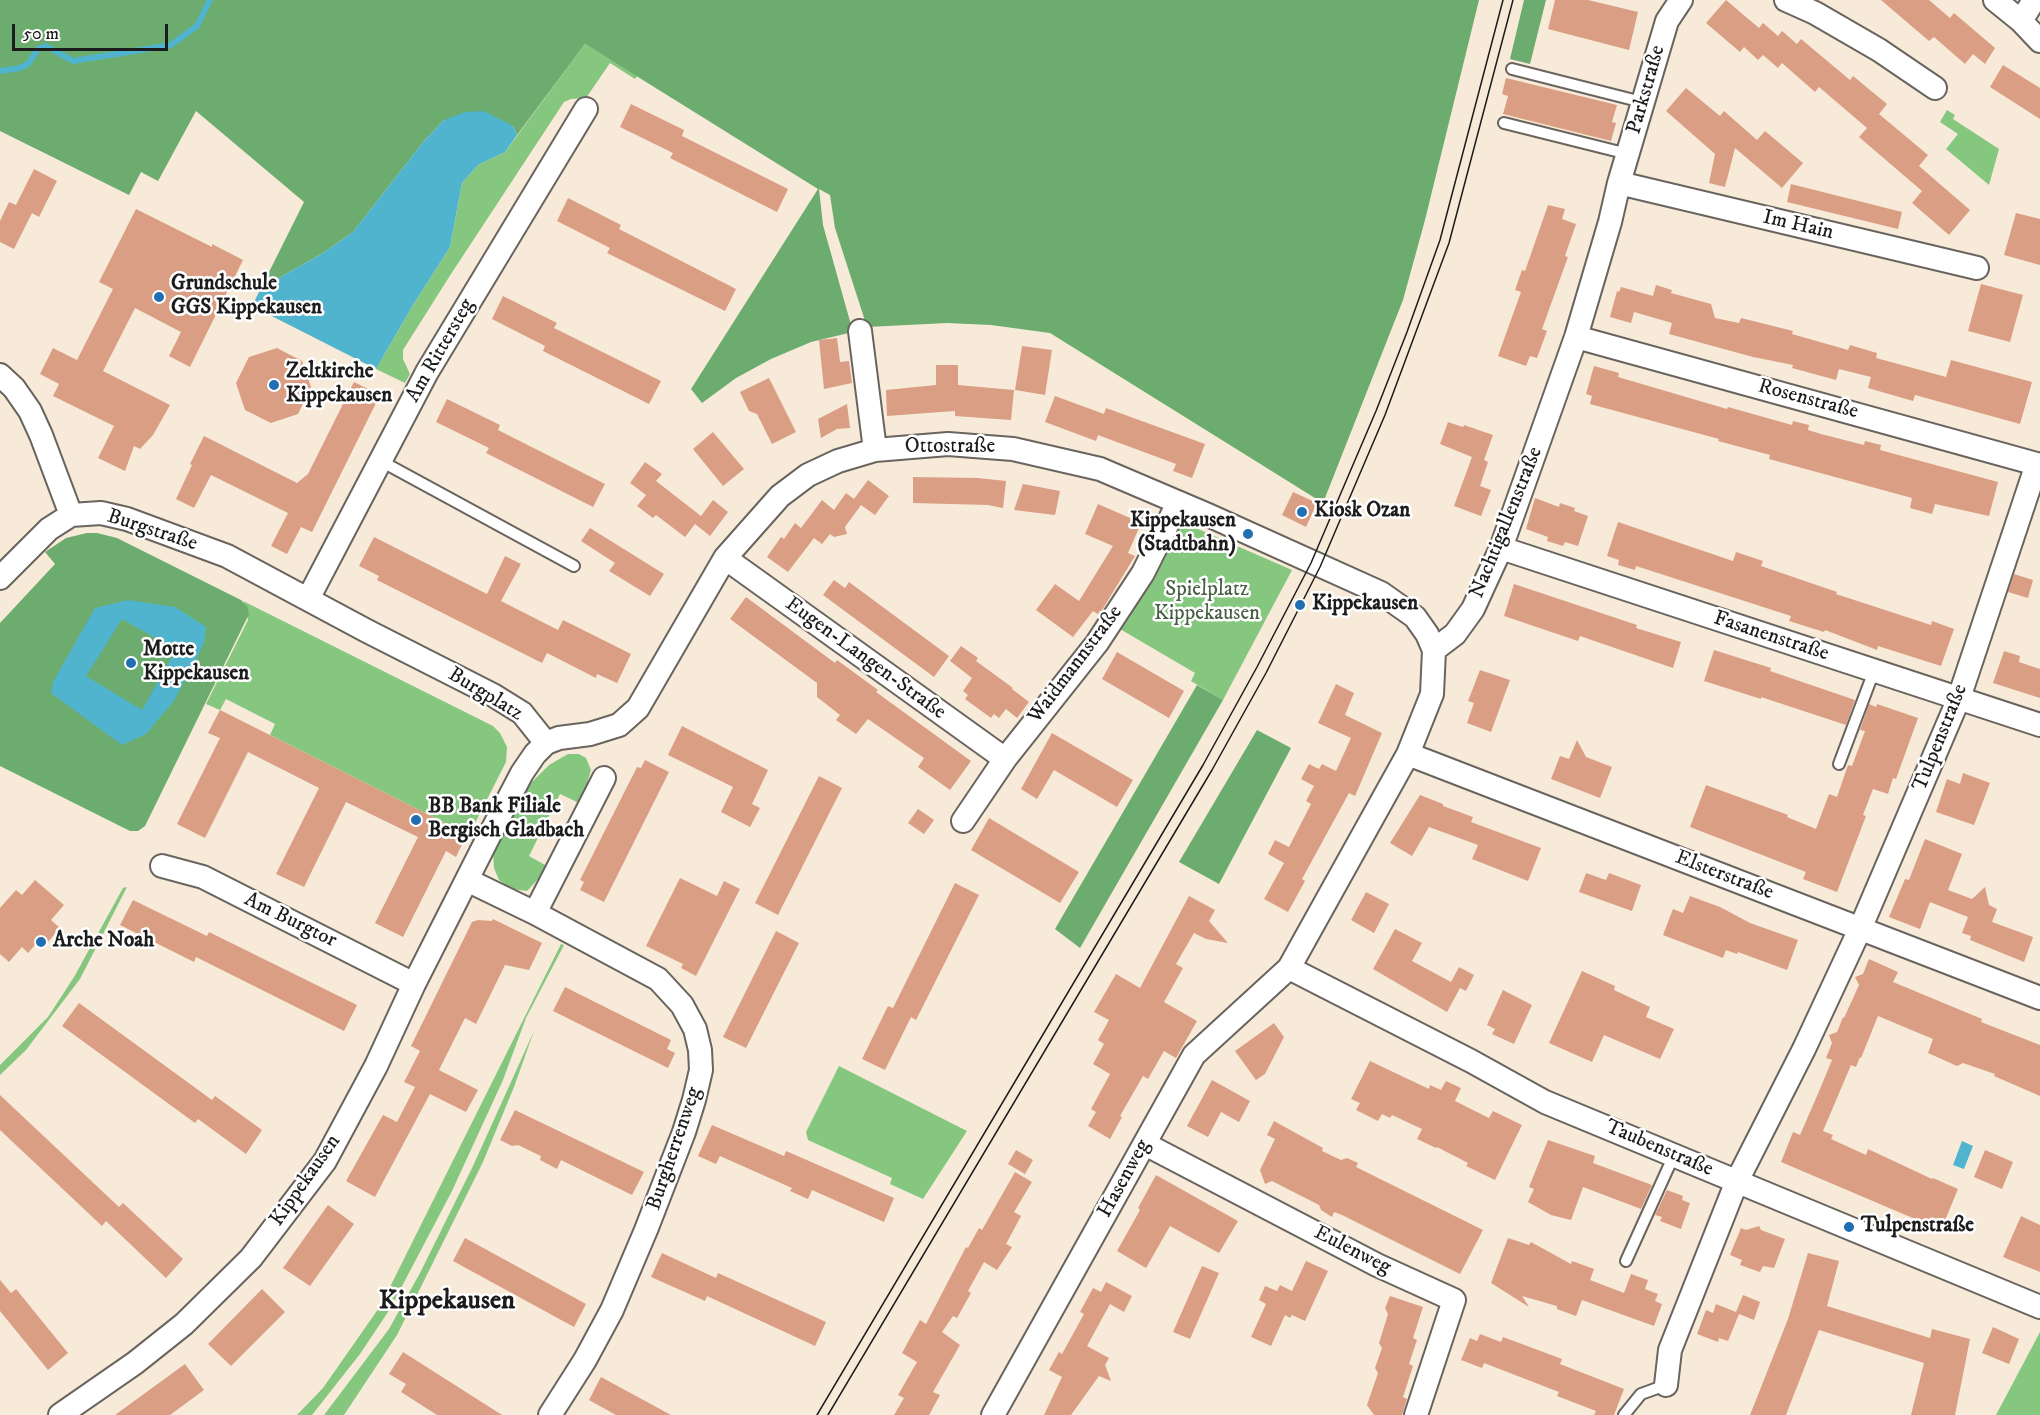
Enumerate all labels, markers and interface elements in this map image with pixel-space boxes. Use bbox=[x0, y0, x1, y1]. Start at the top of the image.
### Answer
scale bar bbox=[15, 12, 171, 50]
text: 50 m bbox=[23, 23, 59, 45]
street label: Parkstraße bbox=[1622, 43, 1672, 137]
street label: Im Hain bbox=[1760, 206, 1836, 246]
place label: Grundschule GGS Kippekausen bbox=[171, 272, 322, 322]
marker: Grundschule GGS Kippekausen bbox=[152, 290, 166, 304]
street label: Am Rittersteg bbox=[401, 295, 481, 407]
place label: Zeltkirche Kippekausen bbox=[286, 360, 392, 410]
street label: Rosenstraße bbox=[1755, 375, 1861, 425]
marker: Zeltkirche Kippekausen bbox=[267, 378, 281, 392]
street label: Ottostraße bbox=[905, 435, 995, 461]
street label: Nachtigallenstraße bbox=[1465, 444, 1549, 602]
place label: Kiosk Ozan bbox=[1314, 499, 1410, 525]
street label: Burgstraße bbox=[104, 505, 200, 557]
marker: Kiosk Ozan bbox=[1295, 505, 1309, 519]
place label: Kippekausen (Stadtbahn) bbox=[1130, 509, 1236, 559]
marker: Kippekausen (Stadtbahn) bbox=[1241, 527, 1255, 541]
park label: Spielplatz Kippekausen bbox=[1154, 578, 1260, 628]
street label: Eugen-Langen-Straße bbox=[780, 592, 950, 726]
place label: Kippekausen bbox=[1312, 592, 1418, 618]
marker: Kippekausen bbox=[1293, 598, 1307, 612]
street label: Waidmannstraße bbox=[1023, 601, 1129, 729]
street label: Fasanenstraße bbox=[1710, 607, 1832, 667]
place label: Motte Kippekausen bbox=[143, 638, 249, 688]
marker: Motte Kippekausen bbox=[124, 656, 138, 670]
street label: Burgplatz bbox=[443, 663, 527, 727]
street label: Tulpenstraße bbox=[1908, 681, 1974, 795]
place label: BB Bank Filiale Bergisch Gladbach bbox=[428, 795, 584, 845]
marker: BB Bank Filiale Bergisch Gladbach bbox=[409, 813, 423, 827]
street label: Elsterstraße bbox=[1671, 846, 1777, 906]
street label: Am Burgtor bbox=[240, 888, 340, 954]
place label: Arche Noah bbox=[53, 929, 154, 955]
marker: Arche Noah bbox=[34, 935, 48, 949]
street label: Burgherrenweg bbox=[642, 1084, 708, 1214]
street label: Taubenstraße bbox=[1601, 1115, 1717, 1183]
street label: Kippekausen bbox=[265, 1130, 347, 1232]
street label: Hasenweg bbox=[1093, 1136, 1157, 1222]
place label: Tulpenstraße bbox=[1861, 1214, 1974, 1240]
marker: Tulpenstraße bbox=[1842, 1220, 1856, 1234]
street label: Eulenweg bbox=[1309, 1221, 1395, 1281]
district label: Kippekausen bbox=[379, 1286, 515, 1318]

